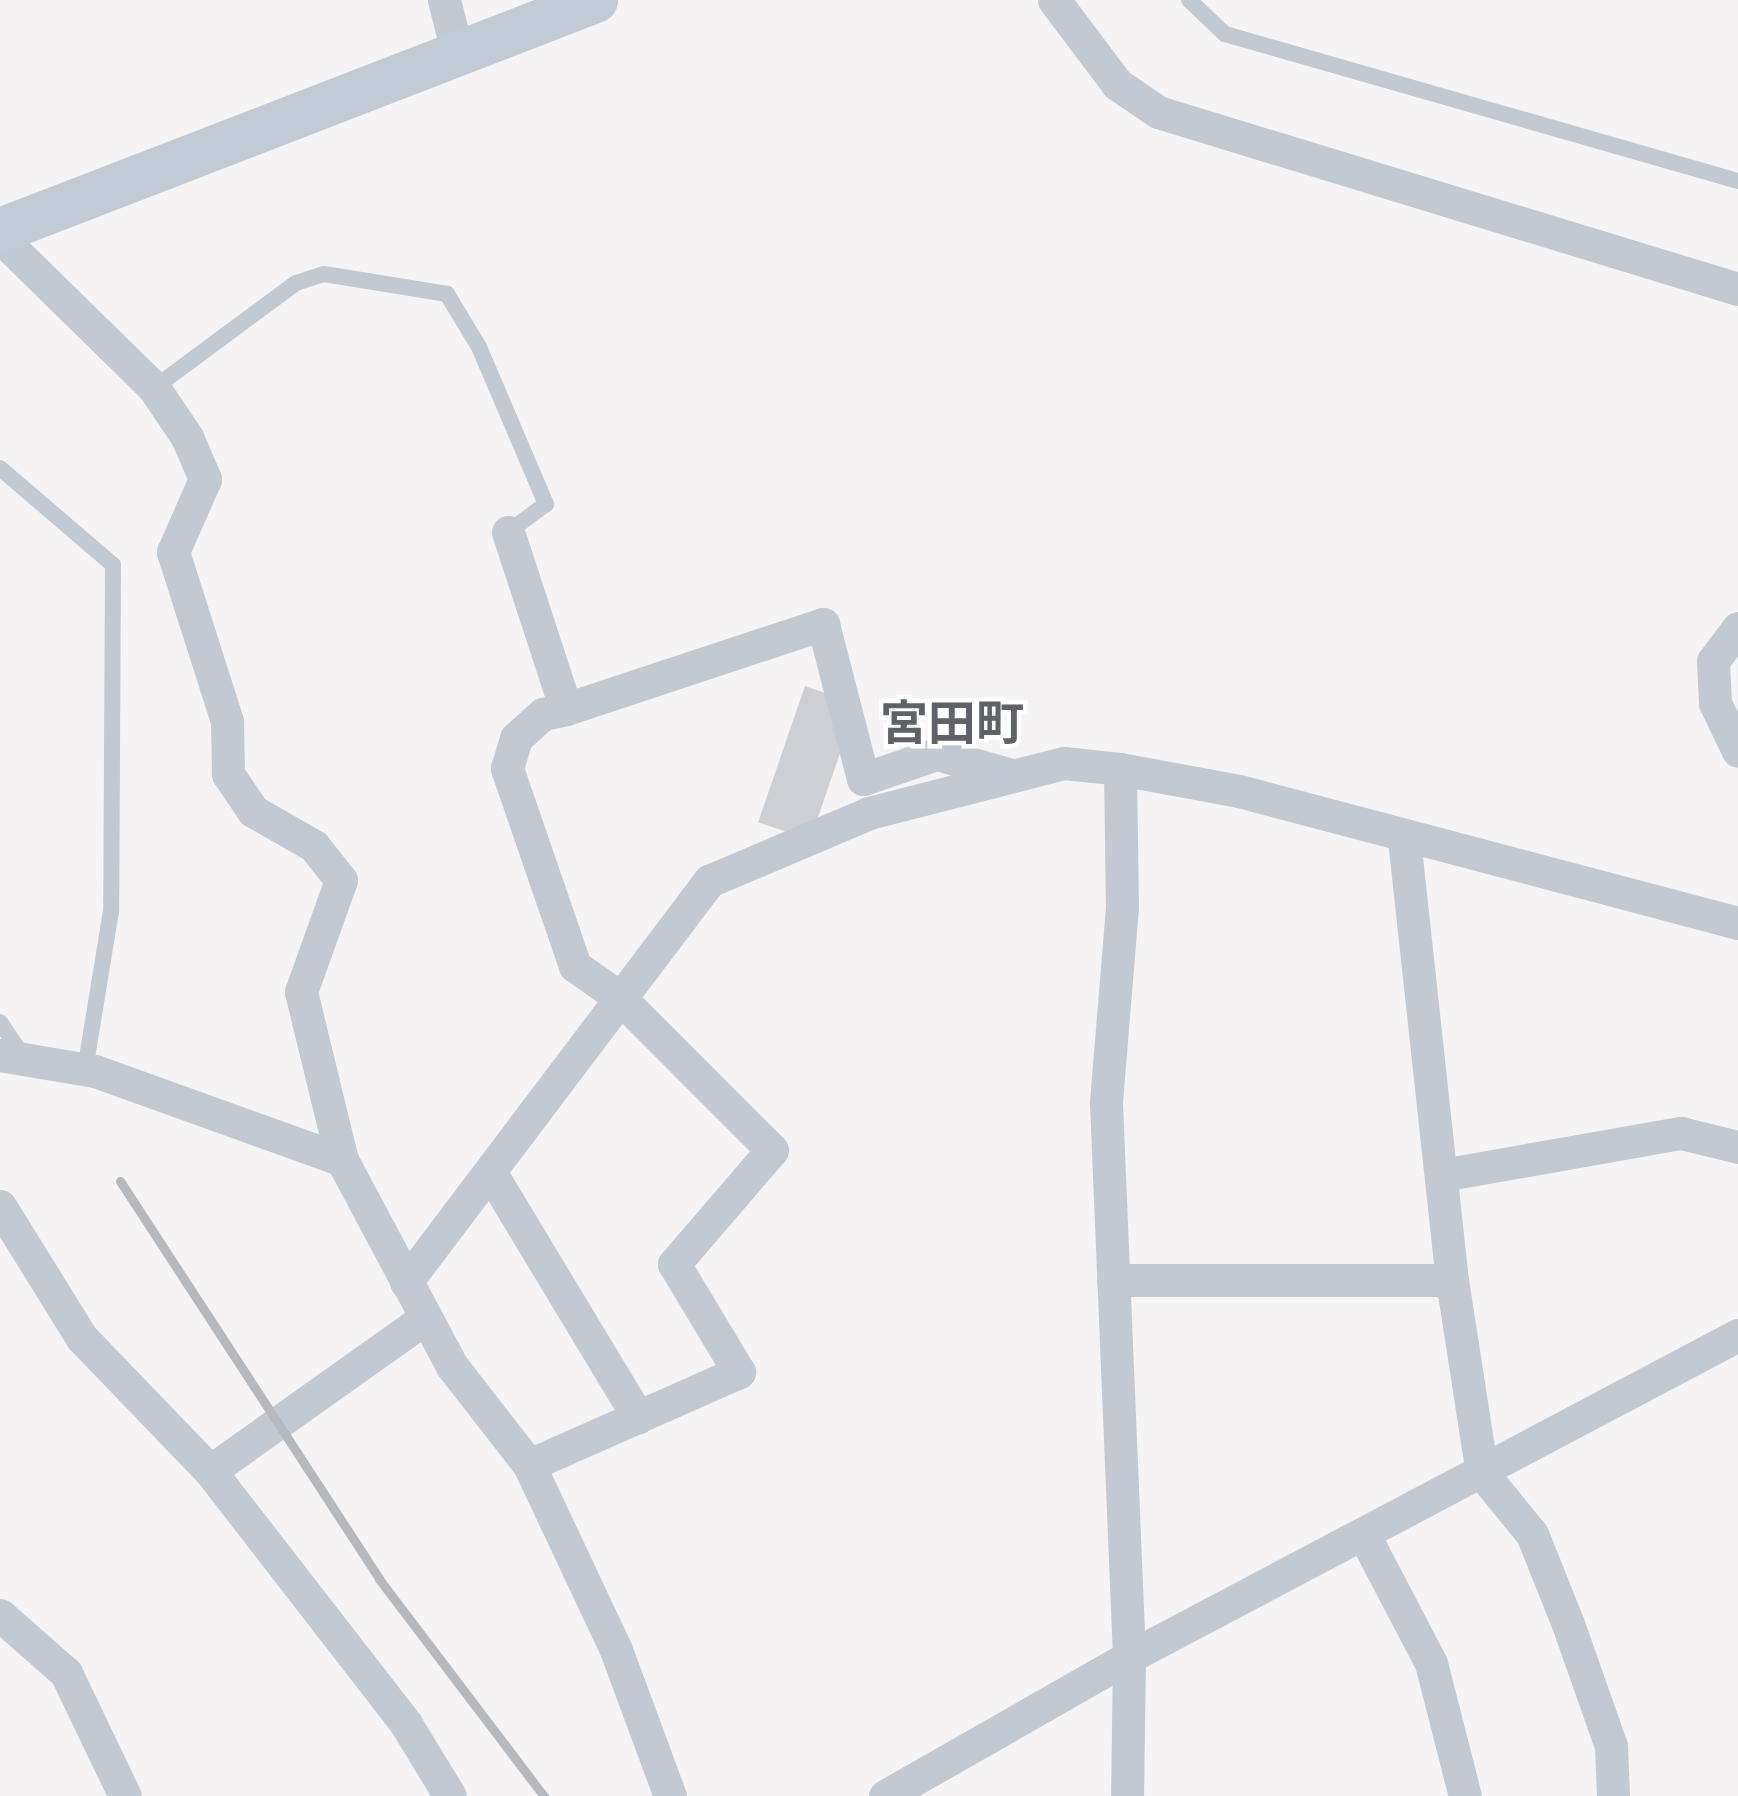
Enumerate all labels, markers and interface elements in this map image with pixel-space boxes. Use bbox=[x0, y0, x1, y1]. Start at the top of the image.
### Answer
district label: 宮田町 bbox=[880, 695, 1024, 753]

